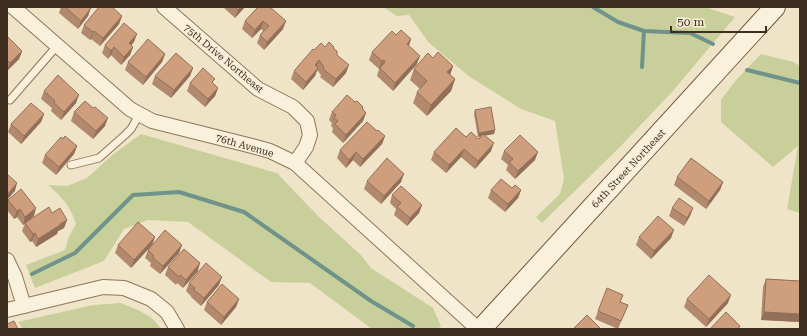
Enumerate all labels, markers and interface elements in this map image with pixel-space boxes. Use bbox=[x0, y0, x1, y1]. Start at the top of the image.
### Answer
scale bar bbox=[671, 8, 766, 34]
text: 50 m bbox=[677, 15, 704, 29]
street label: 75th Drive Northeast bbox=[182, 22, 266, 95]
street label: 64th Street Northeast bbox=[589, 127, 668, 210]
street label: 76th Avenue bbox=[215, 132, 276, 159]

